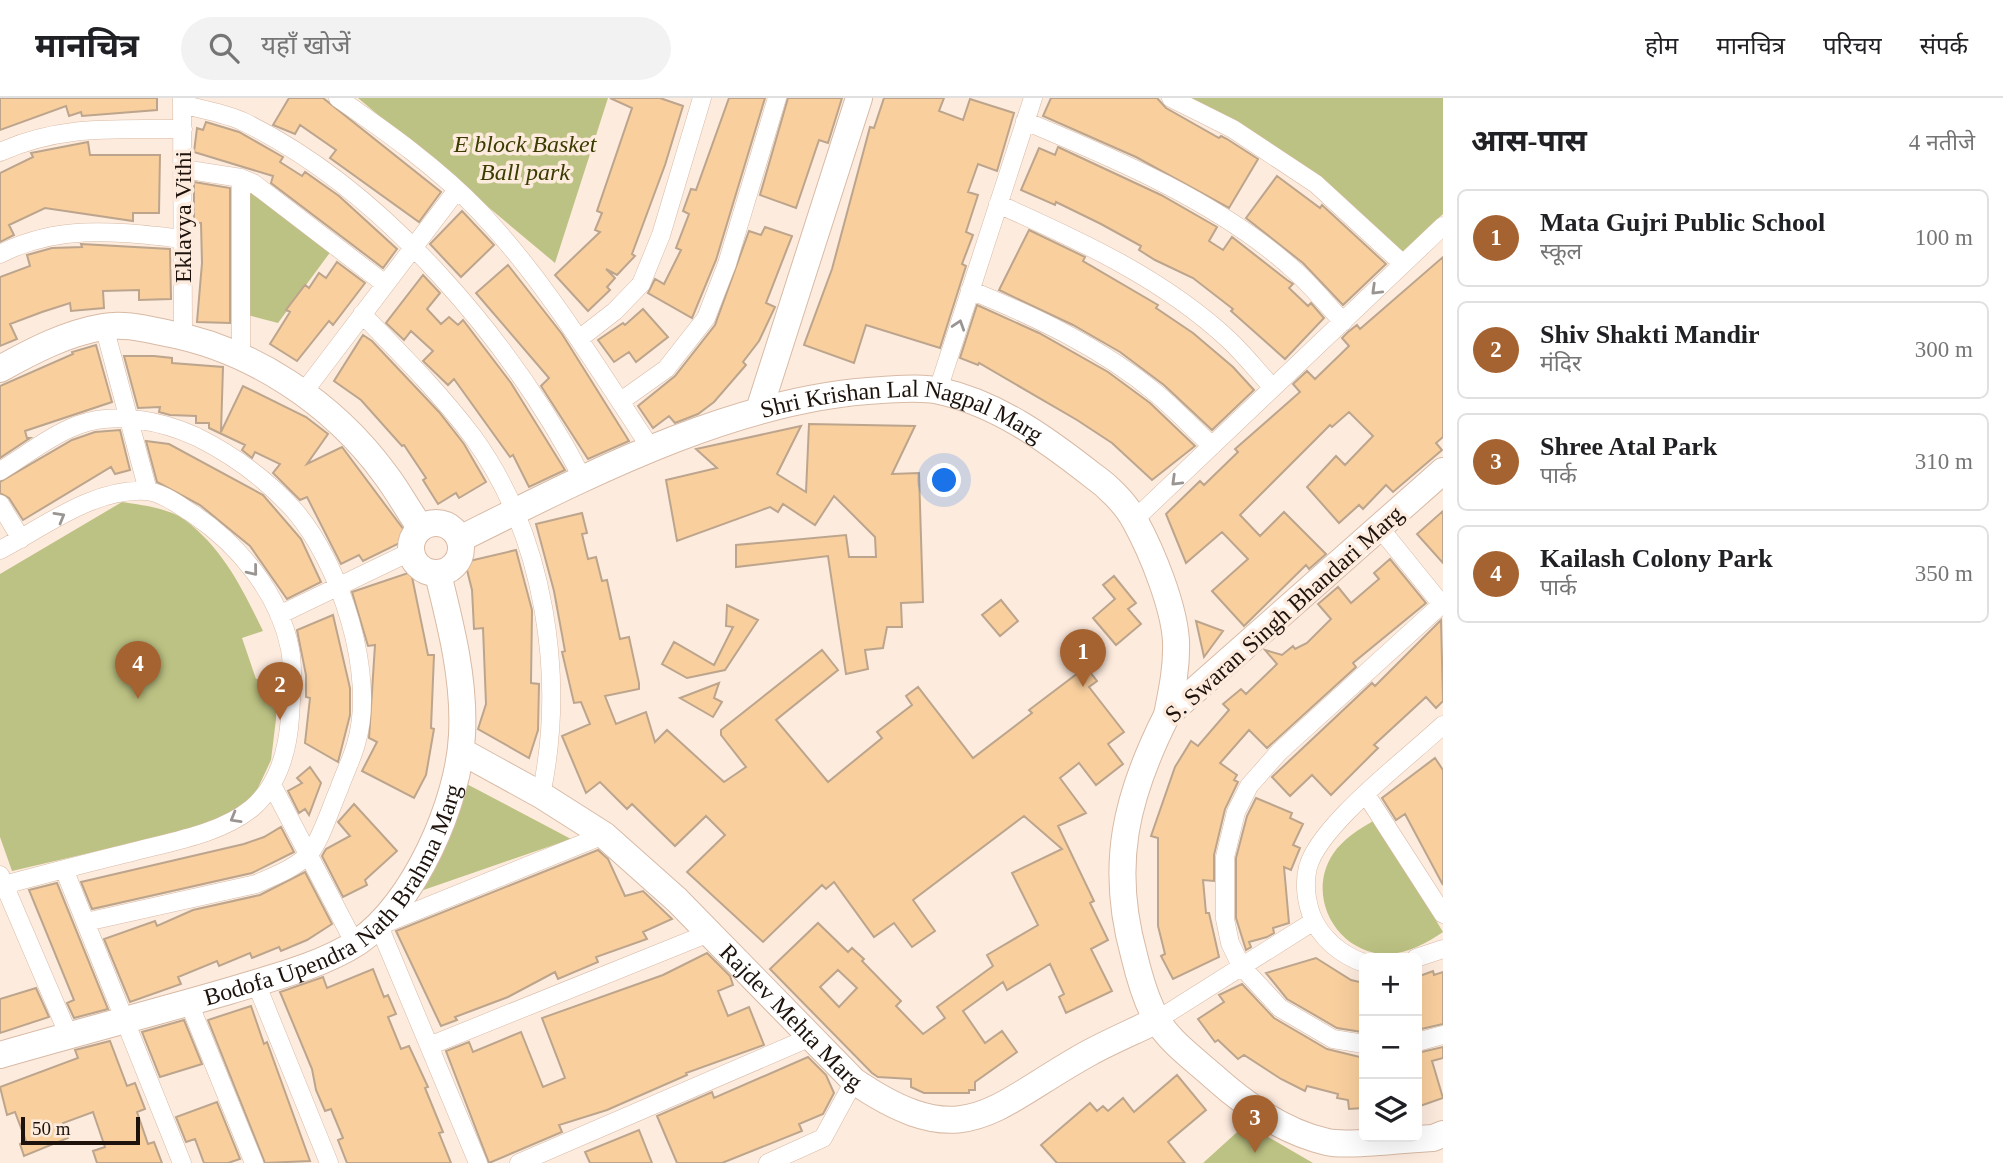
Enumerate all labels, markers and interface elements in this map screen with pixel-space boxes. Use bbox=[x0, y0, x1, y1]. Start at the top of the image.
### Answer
search box bbox=[181, 17, 671, 80]
text: मानचित्र bbox=[35, 28, 139, 64]
icon: search bbox=[205, 29, 243, 67]
text: यहाँ खोजें bbox=[261, 31, 350, 60]
text: होम bbox=[1645, 33, 1678, 59]
text: मानचित्र bbox=[1716, 33, 1785, 59]
text: परिचय bbox=[1823, 33, 1882, 59]
text: संपर्क bbox=[1920, 33, 1968, 59]
text: आस-पास bbox=[1471, 124, 1587, 157]
text: 4 नतीजे bbox=[1909, 130, 1975, 155]
park label: E block Basket Ball park bbox=[453, 131, 598, 185]
street label: Eklavya Vithi bbox=[170, 151, 196, 283]
text: Mata Gujri Public School bbox=[1540, 208, 1825, 237]
text: 1 bbox=[1490, 225, 1502, 250]
text: 100 m bbox=[1915, 225, 1973, 250]
text: स्कूल bbox=[1540, 239, 1582, 264]
one-way arrow bbox=[1371, 282, 1384, 294]
one-way arrow bbox=[951, 320, 965, 332]
text: Shiv Shakti Mandir bbox=[1540, 320, 1760, 349]
text: 2 bbox=[1490, 337, 1502, 362]
text: 300 m bbox=[1915, 337, 1973, 362]
text: मंदिर bbox=[1540, 351, 1581, 376]
street label: Shri Krishan Lal Nagpal Marg bbox=[757, 376, 1048, 448]
text: Shree Atal Park bbox=[1540, 432, 1717, 461]
text: 3 bbox=[1490, 449, 1502, 474]
text: 310 m bbox=[1915, 449, 1973, 474]
your location bbox=[927, 463, 961, 497]
text: पार्क bbox=[1540, 463, 1577, 488]
one-way arrow bbox=[1171, 472, 1184, 485]
street label: S. Swaran Singh Bhandari Marg bbox=[1160, 500, 1408, 728]
one-way arrow bbox=[52, 512, 65, 525]
text: Kailash Colony Park bbox=[1540, 544, 1773, 573]
text: 4 bbox=[1490, 561, 1502, 586]
text: 350 m bbox=[1915, 561, 1973, 586]
one-way arrow bbox=[245, 562, 257, 575]
text: पार्क bbox=[1540, 575, 1577, 600]
pin: 1 bbox=[1060, 629, 1106, 687]
pin: 4 bbox=[115, 641, 161, 699]
pin: 2 bbox=[257, 662, 303, 720]
street label: Bodofa Upendra Nath Brahma Marg bbox=[201, 781, 466, 1011]
one-way arrow bbox=[229, 810, 242, 823]
street label: Rajdev Mehta Marg bbox=[714, 939, 867, 1095]
map controls bbox=[1359, 953, 1422, 1142]
button: + bbox=[1359, 953, 1422, 1016]
button: − bbox=[1359, 1016, 1422, 1079]
button: layers bbox=[1359, 1079, 1422, 1142]
pin: 3 bbox=[1232, 1095, 1278, 1153]
scale bar bbox=[21, 1114, 140, 1146]
text: 50 m bbox=[32, 1118, 71, 1139]

